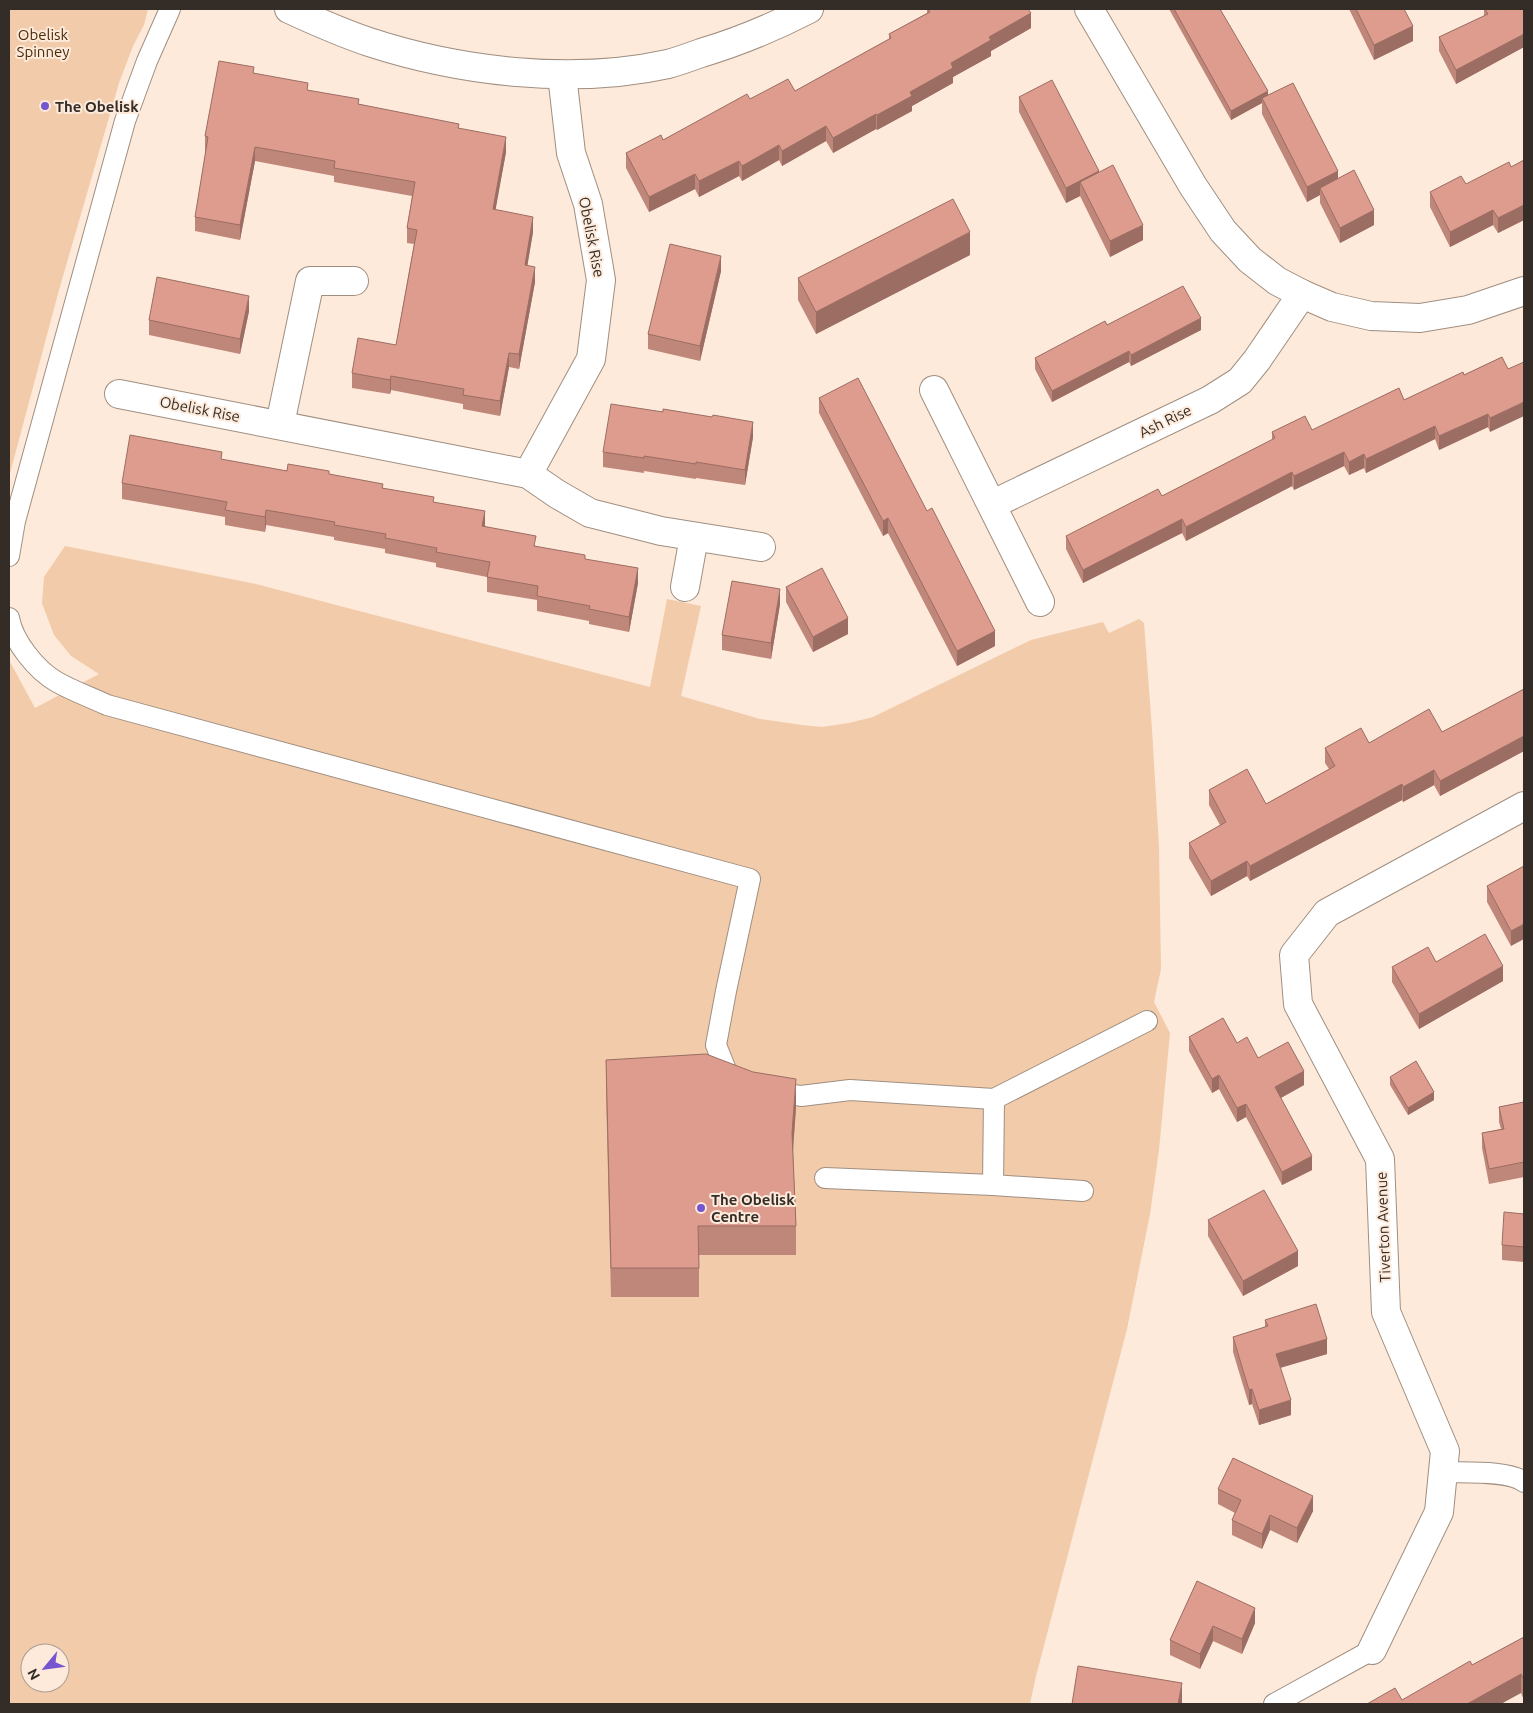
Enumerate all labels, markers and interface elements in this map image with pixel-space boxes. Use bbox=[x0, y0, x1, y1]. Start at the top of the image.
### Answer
park label: Obelisk Spinney bbox=[17, 26, 69, 60]
place label: The Obelisk bbox=[55, 98, 139, 115]
marker: The Obelisk bbox=[39, 100, 51, 112]
street label: Obelisk Rise bbox=[576, 195, 608, 279]
street label: Obelisk Rise bbox=[158, 393, 242, 425]
street label: Ash Rise bbox=[1136, 401, 1194, 441]
street label: Tiverton Avenue bbox=[1373, 1171, 1393, 1283]
place label: The Obelisk Centre bbox=[711, 1191, 795, 1225]
marker: The Obelisk Centre bbox=[695, 1202, 707, 1214]
north arrow bbox=[20, 1643, 70, 1693]
text: N bbox=[24, 1666, 43, 1683]

